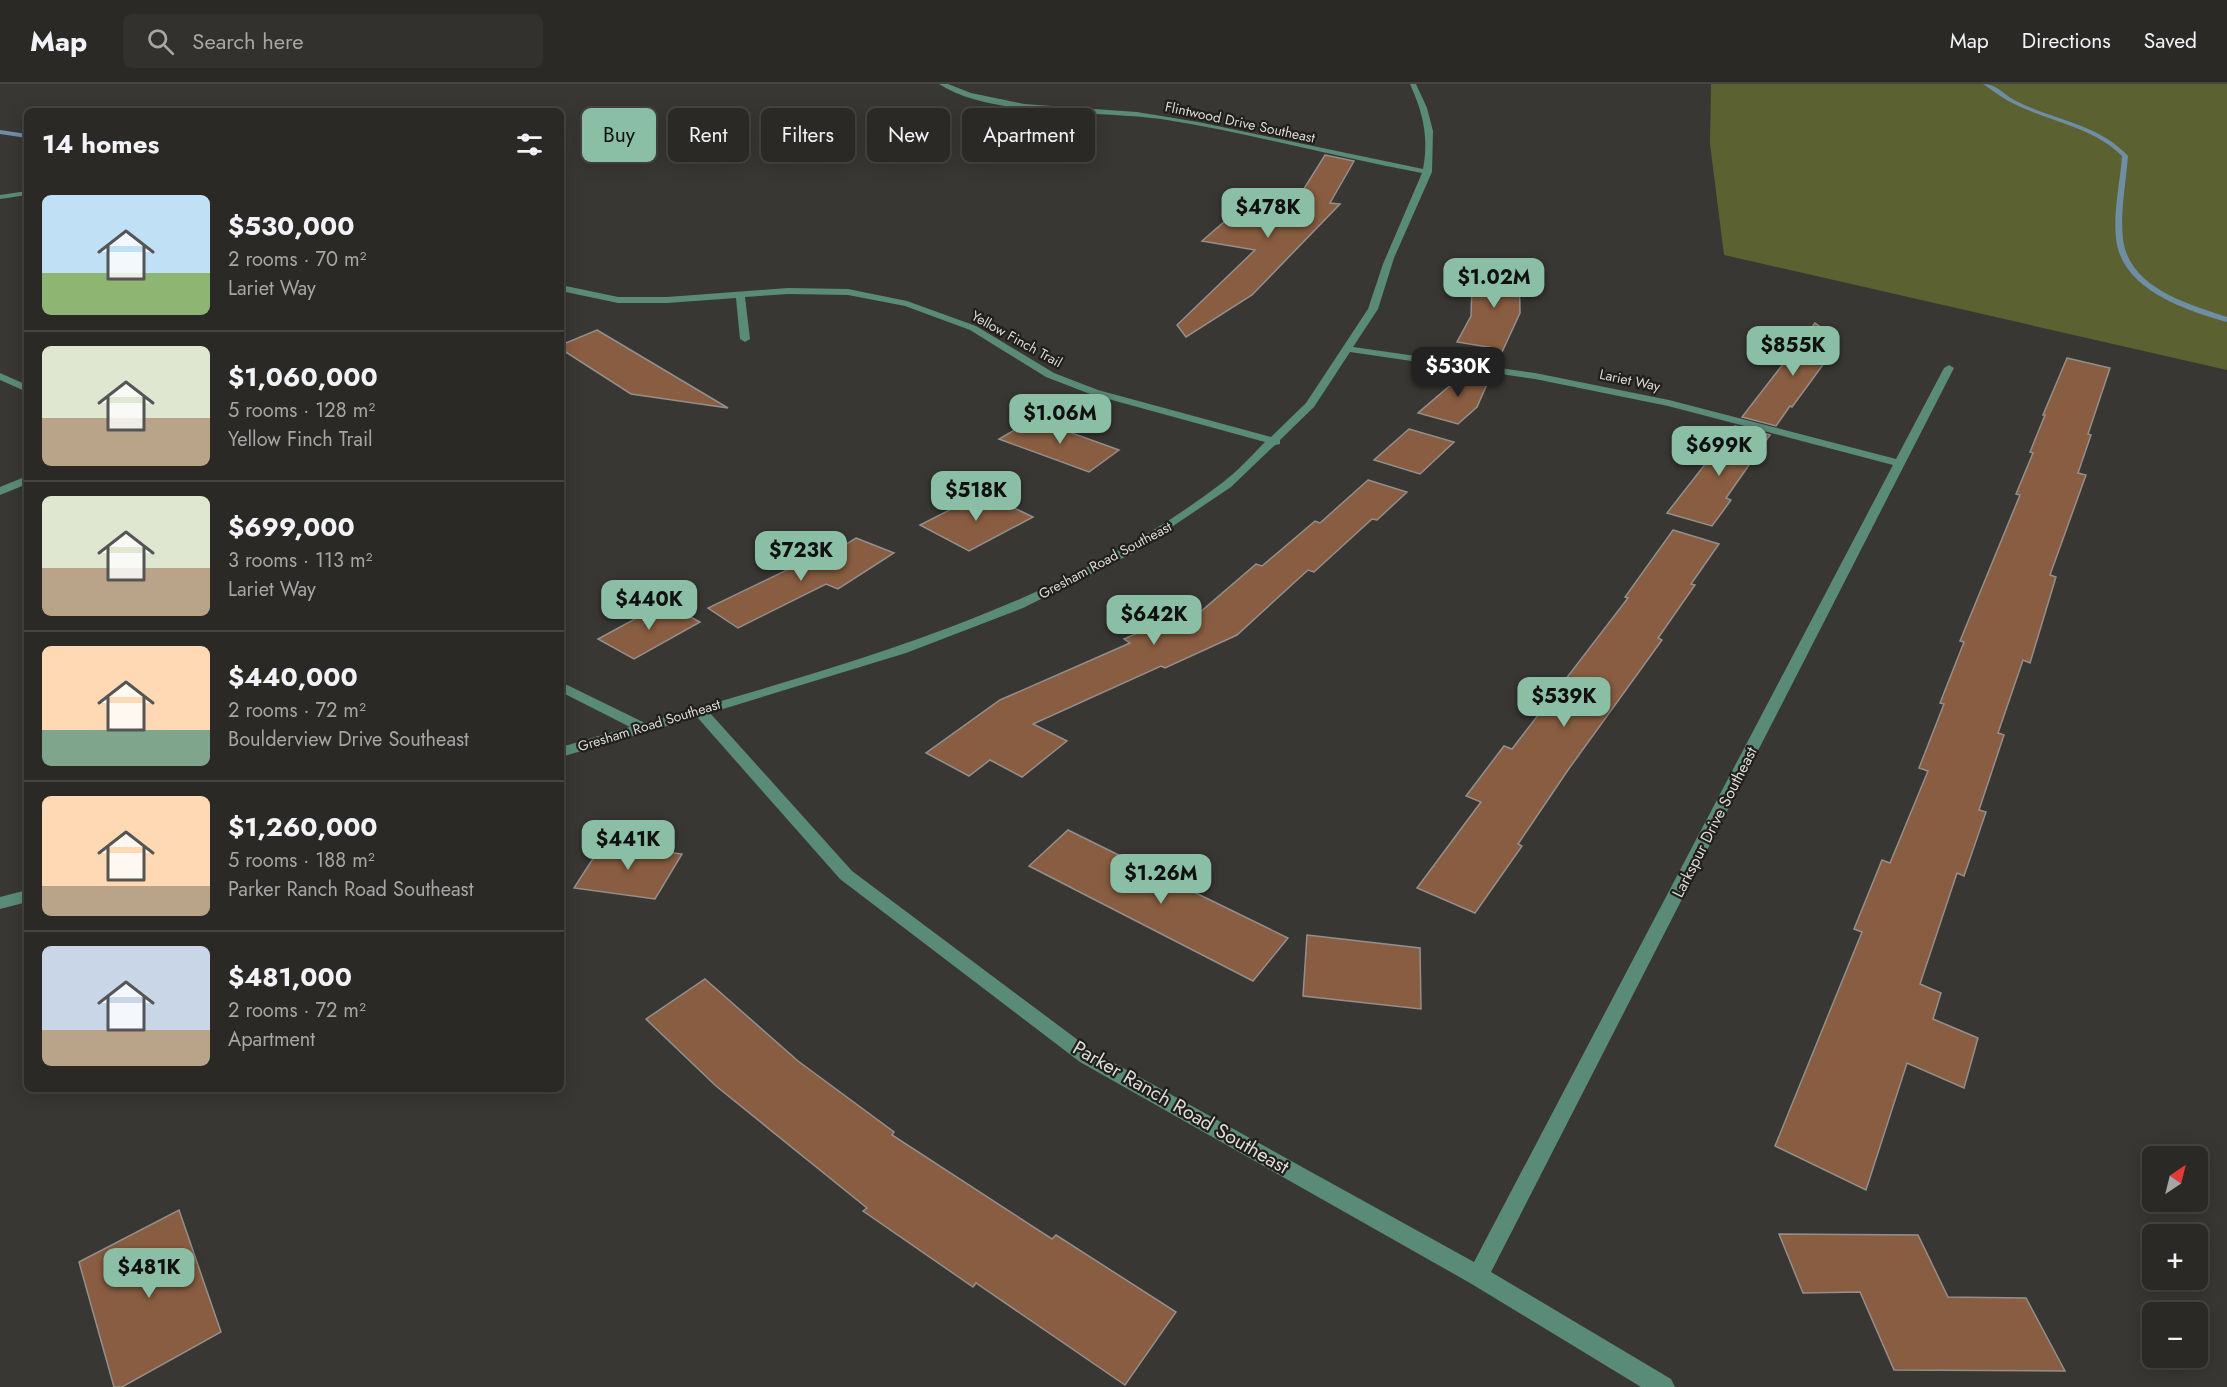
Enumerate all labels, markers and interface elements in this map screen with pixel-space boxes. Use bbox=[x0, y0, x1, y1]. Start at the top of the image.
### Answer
search box bbox=[123, 14, 543, 68]
text: Map bbox=[30, 21, 87, 62]
icon: search bbox=[144, 25, 177, 58]
text: Search here bbox=[192, 25, 304, 57]
text: Map bbox=[1950, 26, 1989, 56]
text: Directions bbox=[2022, 26, 2111, 56]
text: Saved bbox=[2144, 26, 2197, 56]
street label: Flintwood Drive Southeast bbox=[1163, 96, 1318, 148]
chip: Buy bbox=[582, 108, 656, 162]
chip: Rent bbox=[668, 108, 749, 162]
chip: Filters bbox=[761, 108, 855, 162]
chip: New bbox=[867, 108, 950, 162]
chip: Apartment bbox=[962, 108, 1095, 162]
text: 14 homes bbox=[42, 125, 159, 163]
icon: filters bbox=[513, 128, 546, 161]
pin: $478K bbox=[1226, 188, 1310, 239]
text: $478K bbox=[1236, 193, 1300, 222]
text: $530,000 bbox=[228, 207, 354, 245]
icon: home bbox=[90, 219, 162, 291]
text: 2 rooms · 70 m² bbox=[228, 245, 366, 274]
pin: $1.02M bbox=[1445, 258, 1543, 309]
text: $1.02M bbox=[1457, 263, 1531, 292]
text: Lariet Way bbox=[228, 274, 316, 303]
street label: Yellow Finch Trail bbox=[968, 306, 1066, 372]
pin: $855K bbox=[1751, 326, 1835, 377]
text: $855K bbox=[1761, 331, 1825, 360]
pin: $530K bbox=[1416, 347, 1500, 398]
text: $530K bbox=[1426, 352, 1490, 381]
text: $1,060,000 bbox=[228, 358, 378, 396]
street label: Lariet Way bbox=[1598, 364, 1663, 396]
icon: home bbox=[90, 370, 162, 442]
pin: $1.06M bbox=[1011, 394, 1109, 445]
text: 5 rooms · 128 m² bbox=[228, 396, 375, 425]
text: $1.06M bbox=[1023, 399, 1097, 428]
text: Yellow Finch Trail bbox=[228, 425, 373, 454]
pin: $699K bbox=[1677, 426, 1761, 477]
text: $699K bbox=[1686, 431, 1752, 460]
pin: $518K bbox=[934, 471, 1018, 522]
text: $518K bbox=[945, 476, 1007, 505]
text: $699,000 bbox=[228, 508, 355, 546]
street label: Gresham Road Southeast bbox=[1035, 516, 1176, 604]
icon: home bbox=[90, 520, 162, 592]
pin: $723K bbox=[759, 531, 843, 582]
text: $723K bbox=[769, 536, 833, 565]
text: 3 rooms · 113 m² bbox=[228, 546, 372, 575]
text: Lariet Way bbox=[228, 575, 316, 604]
pin: $440K bbox=[607, 580, 691, 631]
text: $440K bbox=[615, 585, 683, 614]
pin: $642K bbox=[1112, 595, 1196, 646]
text: $642K bbox=[1121, 600, 1187, 629]
text: $440,000 bbox=[228, 658, 358, 696]
icon: home bbox=[90, 670, 162, 742]
pin: $539K bbox=[1522, 677, 1606, 728]
text: $539K bbox=[1531, 682, 1597, 711]
street label: Gresham Road Southeast bbox=[575, 694, 723, 756]
text: 2 rooms · 72 m² bbox=[228, 696, 366, 725]
text: Boulderview Drive Southeast bbox=[228, 725, 469, 754]
street label: Larkspur Drive Southeast bbox=[1666, 743, 1763, 902]
text: $1,260,000 bbox=[228, 808, 378, 846]
icon: home bbox=[90, 820, 162, 892]
pin: $441K bbox=[586, 820, 670, 871]
text: $441K bbox=[596, 825, 660, 854]
text: 5 rooms · 188 m² bbox=[228, 846, 375, 875]
pin: $1.26M bbox=[1112, 854, 1210, 905]
text: $1.26M bbox=[1124, 859, 1198, 888]
text: Parker Ranch Road Southeast bbox=[228, 875, 473, 904]
text: $481,000 bbox=[228, 958, 352, 996]
icon: home bbox=[90, 970, 162, 1042]
text: 2 rooms · 72 m² bbox=[228, 996, 366, 1025]
text: Apartment bbox=[228, 1025, 315, 1054]
street label: Parker Ranch Road Southeast bbox=[1067, 1034, 1294, 1181]
north arrow bbox=[2142, 1146, 2208, 1212]
map controls bbox=[2142, 1146, 2208, 1368]
button: + bbox=[2142, 1224, 2208, 1290]
pin: $481K bbox=[107, 1248, 191, 1299]
text: $481K bbox=[117, 1253, 181, 1282]
button: − bbox=[2142, 1302, 2208, 1368]

